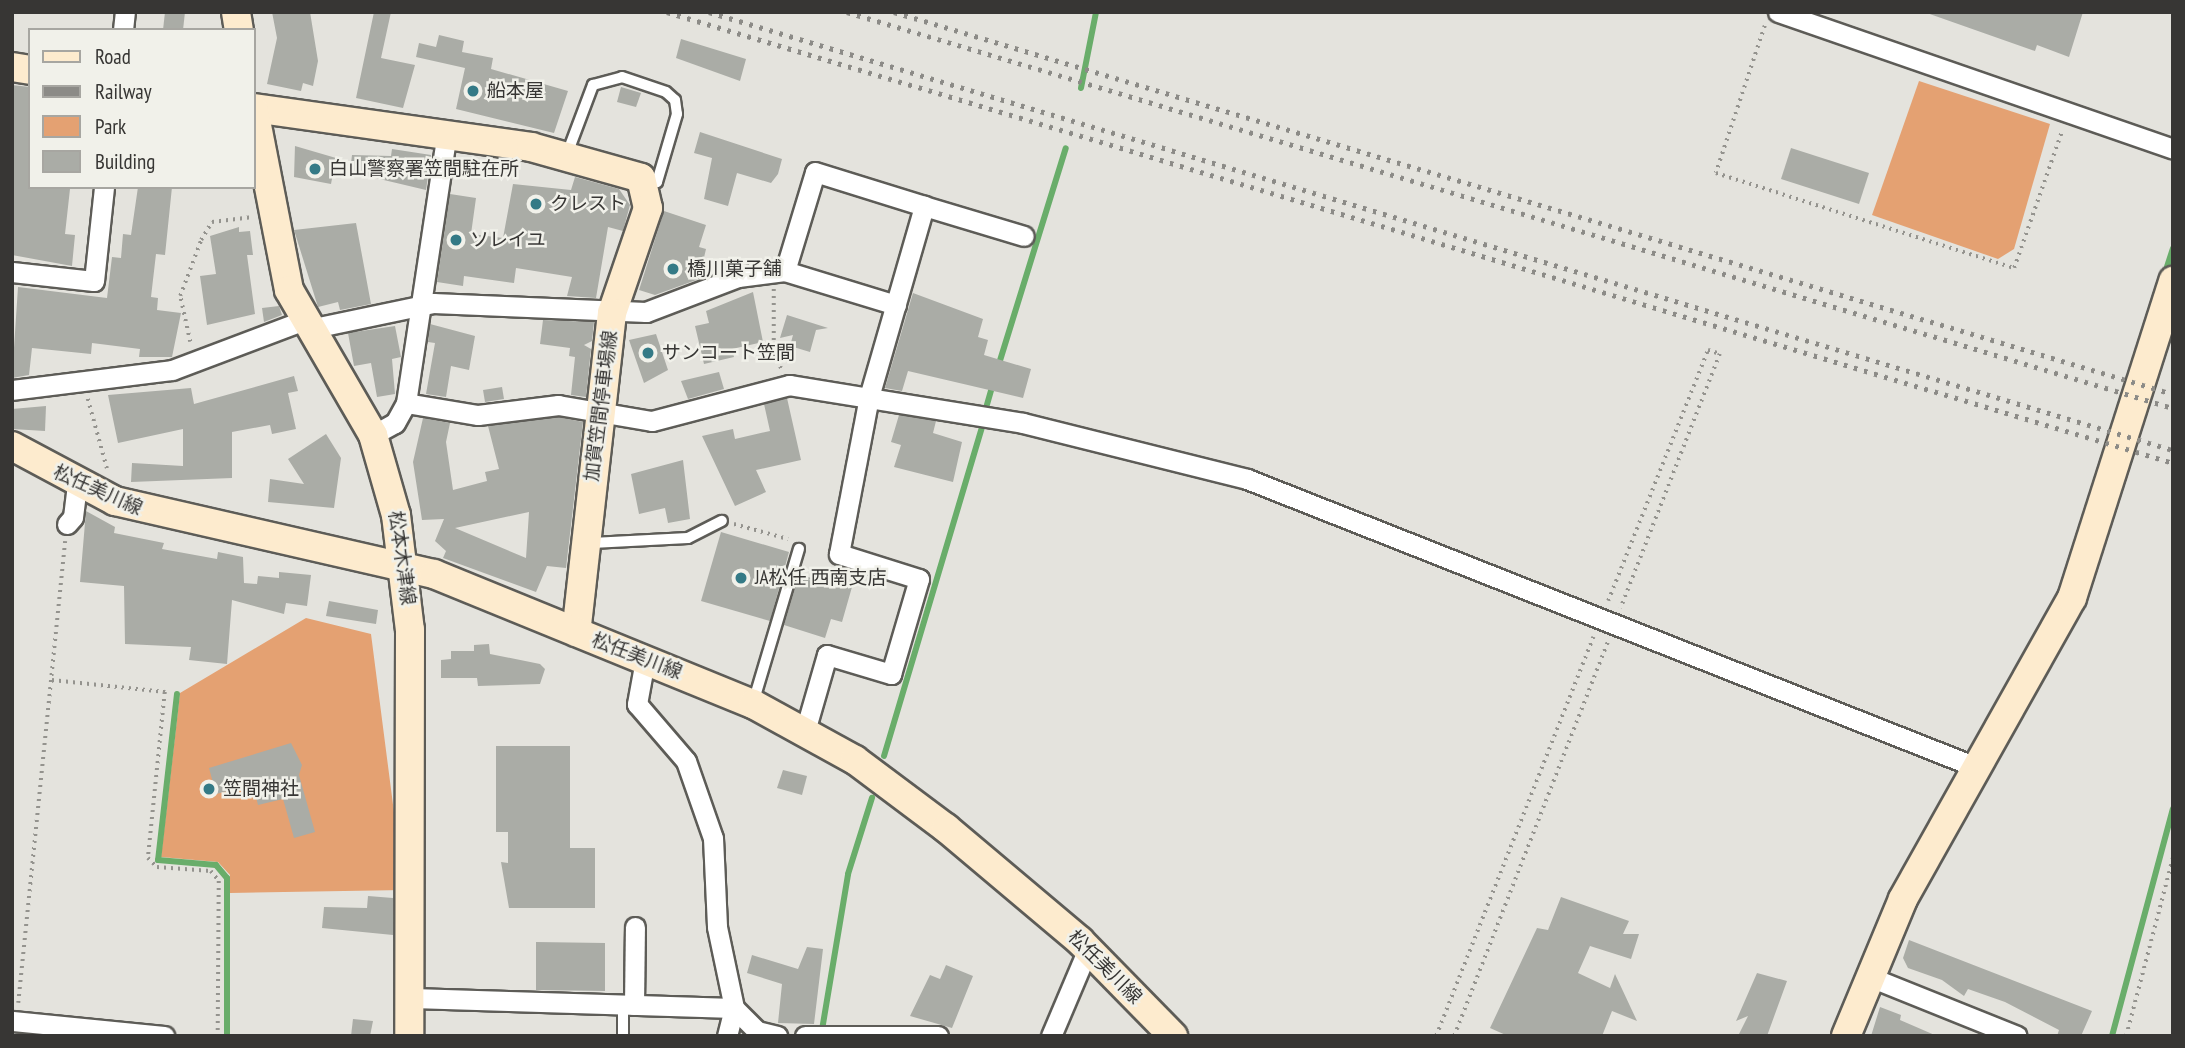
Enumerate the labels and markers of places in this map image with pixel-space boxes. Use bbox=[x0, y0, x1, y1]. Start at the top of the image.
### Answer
place label: 船本屋 bbox=[487, 80, 544, 102]
marker: 船本屋 bbox=[465, 83, 481, 99]
place label: 白山警察署笠間駐在所 bbox=[329, 158, 519, 180]
marker: 白山警察署笠間駐在所 bbox=[307, 161, 323, 177]
place label: クレスト bbox=[550, 193, 626, 215]
marker: クレスト bbox=[528, 196, 544, 212]
place label: ソレイユ bbox=[470, 229, 546, 251]
marker: ソレイユ bbox=[448, 232, 464, 248]
place label: 橋川菓子舗 bbox=[687, 258, 782, 280]
marker: 橋川菓子舗 bbox=[665, 261, 681, 277]
place label: サンコート笠間 bbox=[662, 342, 795, 364]
marker: サンコート笠間 bbox=[640, 345, 656, 361]
place label: JA松任 西南支店 bbox=[755, 567, 887, 589]
marker: JA松任 西南支店 bbox=[733, 570, 749, 586]
place label: 笠間神社 bbox=[223, 778, 299, 800]
marker: 笠間神社 bbox=[201, 781, 217, 797]

